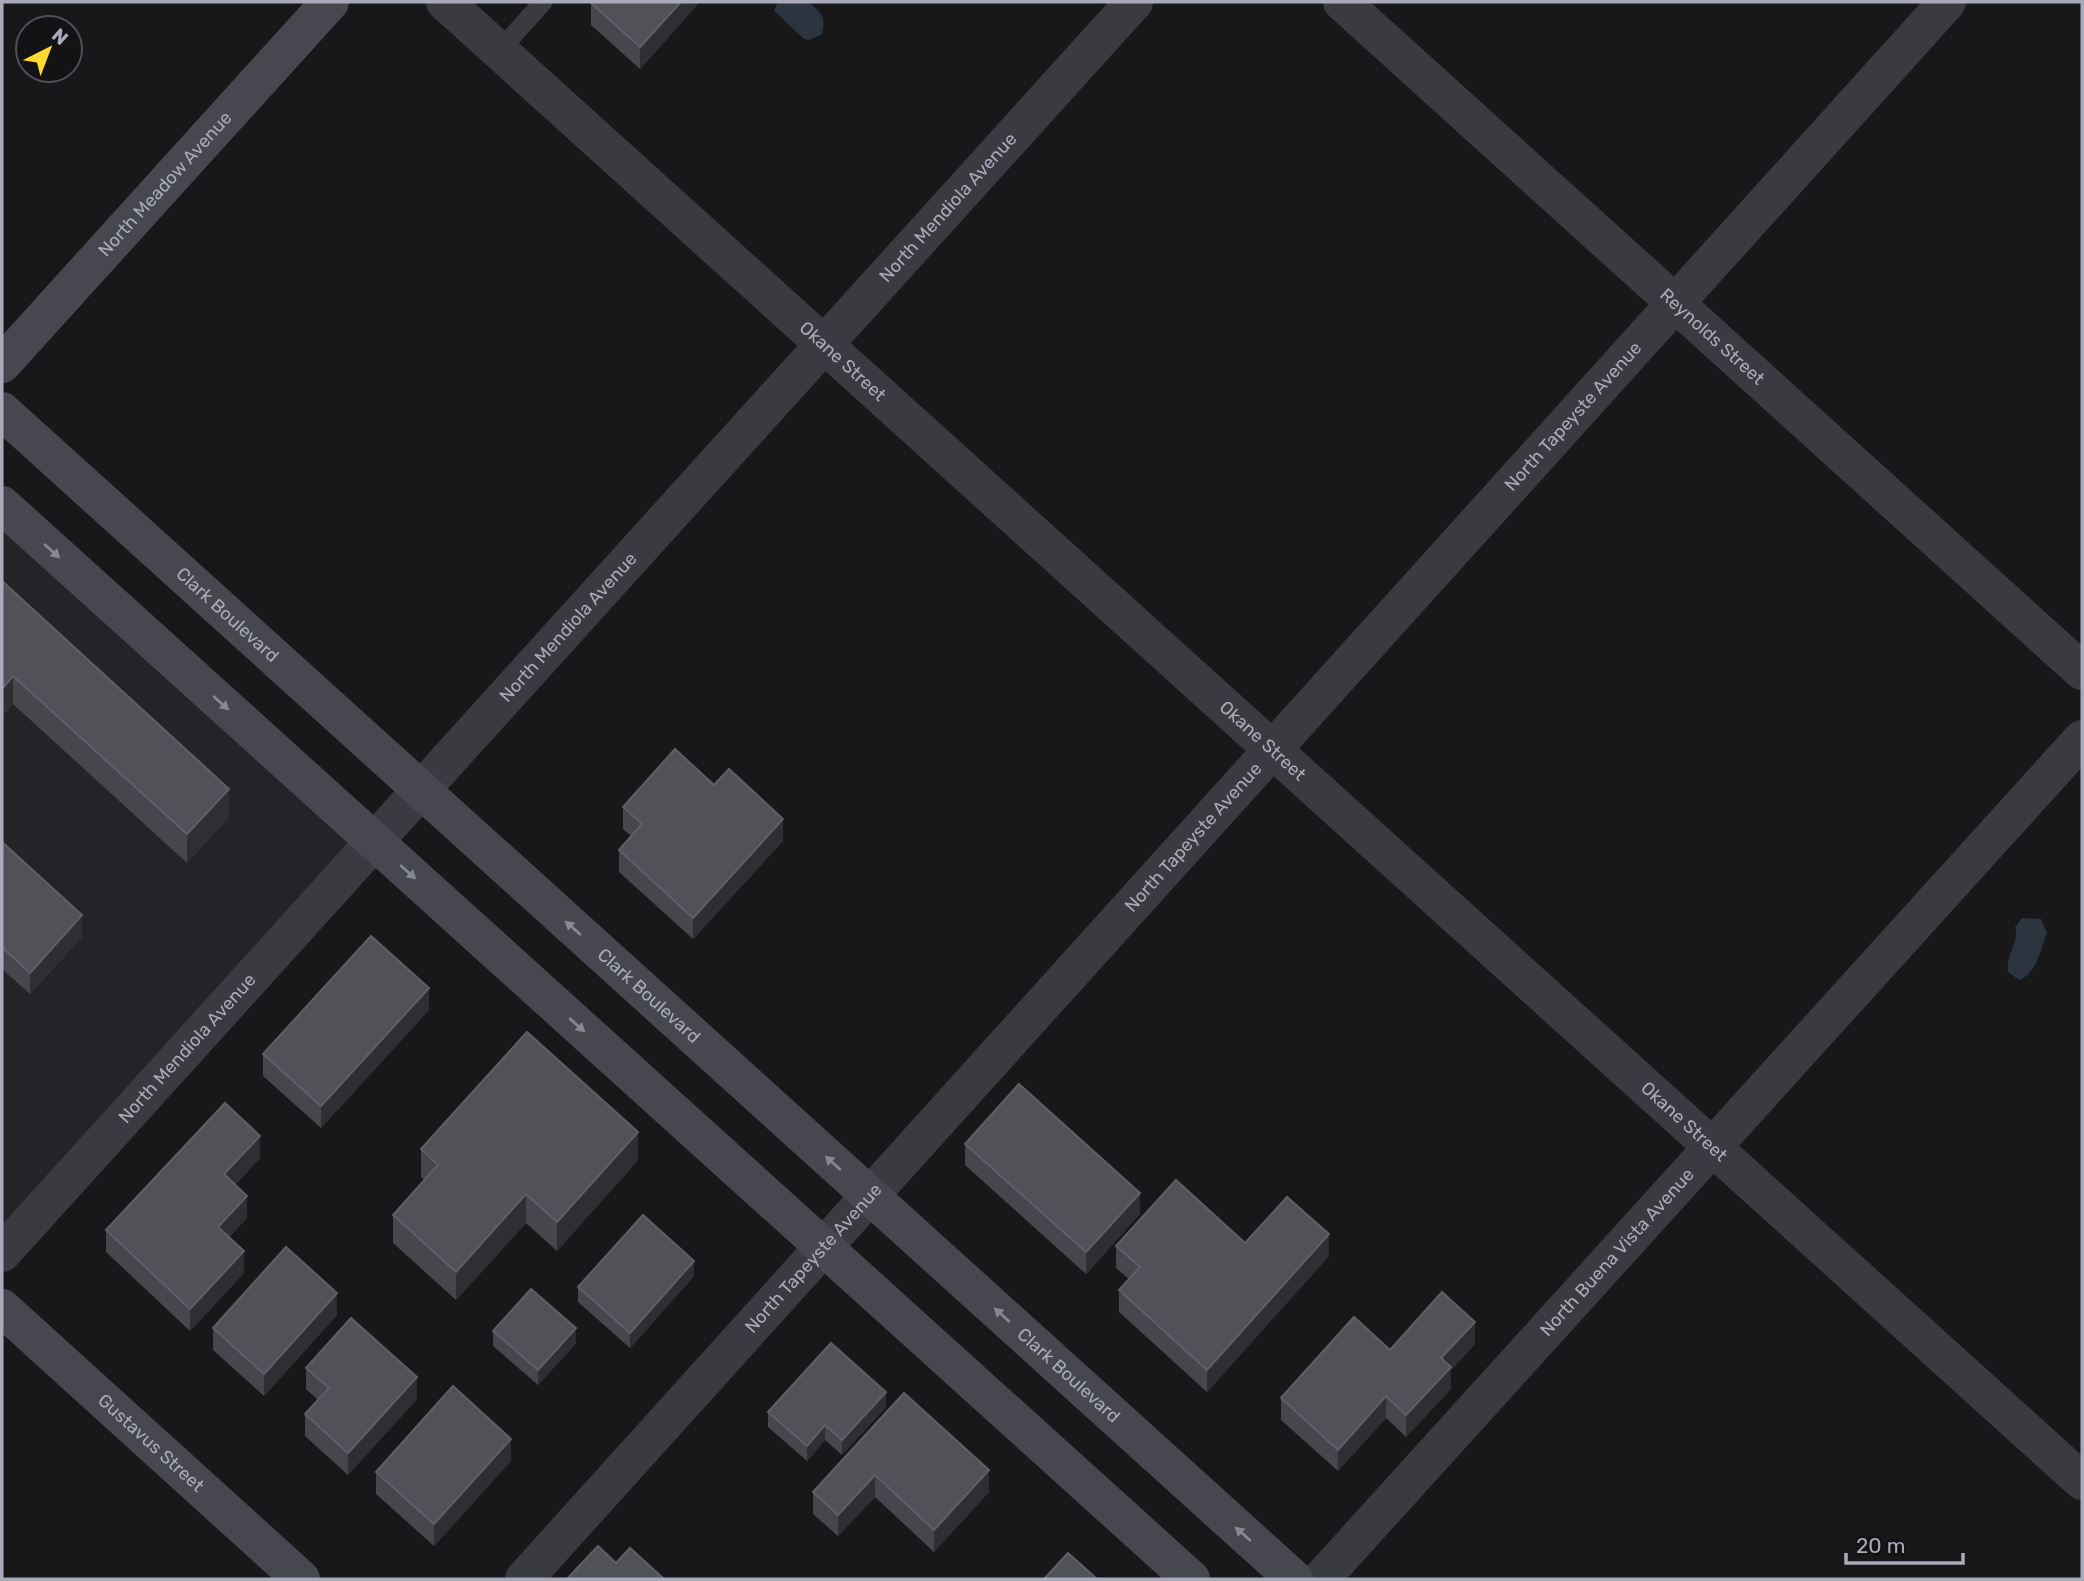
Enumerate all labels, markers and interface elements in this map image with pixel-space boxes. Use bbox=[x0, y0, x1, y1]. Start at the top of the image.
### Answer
north arrow bbox=[14, 14, 84, 84]
text: N bbox=[47, 24, 73, 50]
street label: North Meadow Avenue bbox=[94, 107, 237, 261]
street label: North Mendiola Avenue bbox=[875, 128, 1021, 287]
street label: Reynolds Street bbox=[1655, 284, 1769, 390]
street label: Okane Street bbox=[795, 317, 890, 406]
street label: North Tapeyste Avenue bbox=[1500, 337, 1646, 496]
one-way arrow bbox=[43, 542, 60, 558]
street label: North Mendiola Avenue bbox=[495, 548, 642, 707]
street label: Clark Boulevard bbox=[172, 563, 283, 667]
one-way arrow bbox=[212, 695, 230, 711]
street label: Okane Street bbox=[1215, 696, 1310, 785]
street label: North Tapeyste Avenue bbox=[1120, 758, 1266, 917]
one-way arrow bbox=[399, 864, 417, 880]
one-way arrow bbox=[564, 920, 582, 936]
street label: Clark Boulevard bbox=[593, 944, 705, 1048]
street label: North Mendiola Avenue bbox=[114, 969, 261, 1128]
one-way arrow bbox=[568, 1016, 585, 1032]
street label: Okane Street bbox=[1636, 1077, 1732, 1166]
one-way arrow bbox=[824, 1155, 842, 1171]
street label: North Buena Vista Avenue bbox=[1535, 1164, 1699, 1341]
street label: North Tapeyste Avenue bbox=[740, 1179, 887, 1338]
one-way arrow bbox=[994, 1308, 1011, 1324]
street label: Clark Boulevard bbox=[1013, 1323, 1125, 1427]
street label: Gustavus Street bbox=[93, 1389, 209, 1497]
scale bar bbox=[1846, 1522, 1963, 1566]
one-way arrow bbox=[1235, 1526, 1252, 1542]
text: 20 m bbox=[1856, 1533, 1905, 1558]

